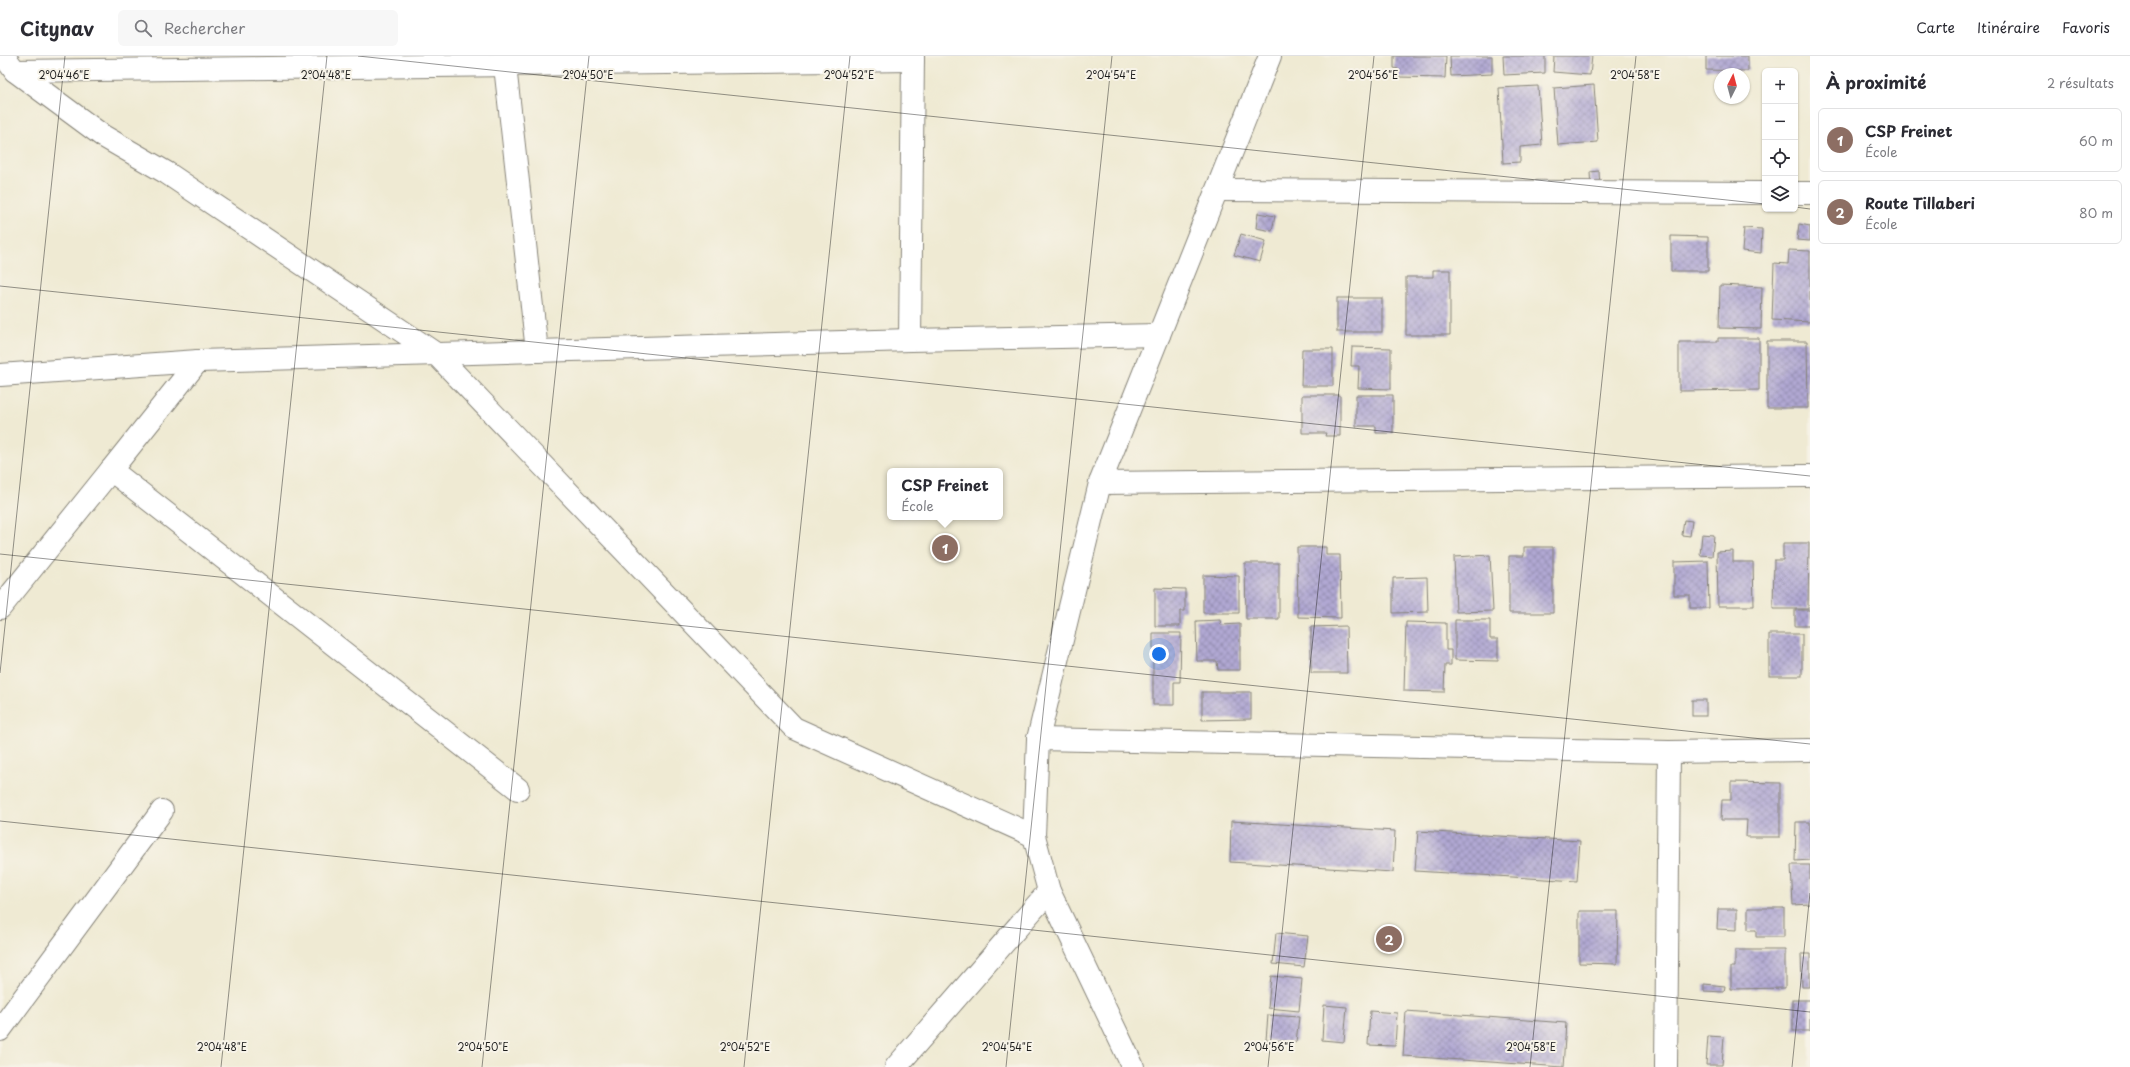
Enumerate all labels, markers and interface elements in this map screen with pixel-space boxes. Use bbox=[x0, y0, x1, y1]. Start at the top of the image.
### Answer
search box bbox=[118, 10, 398, 46]
text: Citynav bbox=[20, 14, 94, 42]
text: Rechercher bbox=[164, 16, 245, 39]
icon: search bbox=[132, 17, 154, 39]
text: Carte bbox=[1916, 17, 1955, 38]
text: Itinéraire bbox=[1977, 17, 2040, 38]
text: Favoris bbox=[2062, 17, 2110, 38]
text: 2°04'46"E bbox=[39, 67, 89, 82]
text: 2°04'48"E bbox=[301, 67, 351, 82]
text: 2°04'50"E bbox=[562, 67, 614, 82]
text: 2°04'52"E bbox=[824, 67, 874, 82]
text: 2°04'54"E bbox=[1086, 67, 1136, 82]
text: 2°04'56"E bbox=[1348, 67, 1398, 82]
text: 2°04'58"E bbox=[1610, 67, 1660, 82]
north arrow bbox=[1714, 68, 1750, 104]
map controls bbox=[1762, 68, 1798, 212]
button: + bbox=[1762, 68, 1798, 104]
text: À proximité bbox=[1826, 69, 1926, 95]
text: 2 résultats bbox=[2047, 73, 2114, 92]
button: − bbox=[1762, 104, 1798, 140]
text: CSP Freinet bbox=[1865, 119, 1952, 142]
text: 1 bbox=[1837, 131, 1843, 150]
text: 60 m bbox=[2079, 131, 2113, 150]
button: locate bbox=[1762, 140, 1798, 176]
text: École bbox=[1865, 142, 1897, 161]
button: layers bbox=[1762, 176, 1798, 212]
text: Route Tillaberi bbox=[1865, 191, 1975, 214]
text: 2 bbox=[1835, 203, 1845, 222]
text: 80 m bbox=[2079, 203, 2113, 222]
text: École bbox=[1865, 214, 1897, 233]
popup bbox=[887, 468, 1003, 520]
text: CSP Freinet bbox=[901, 473, 989, 496]
text: École bbox=[901, 496, 934, 515]
pin: 1 bbox=[932, 533, 958, 563]
your location bbox=[1149, 644, 1169, 664]
pin: 2 bbox=[1376, 924, 1402, 954]
text: 2°04'48"E bbox=[197, 1039, 247, 1054]
text: 2°04'50"E bbox=[457, 1039, 509, 1054]
text: 2°04'52"E bbox=[720, 1039, 770, 1054]
text: 2°04'54"E bbox=[982, 1039, 1032, 1054]
text: 2°04'56"E bbox=[1244, 1039, 1294, 1054]
text: 2°04'58"E bbox=[1506, 1039, 1556, 1054]

